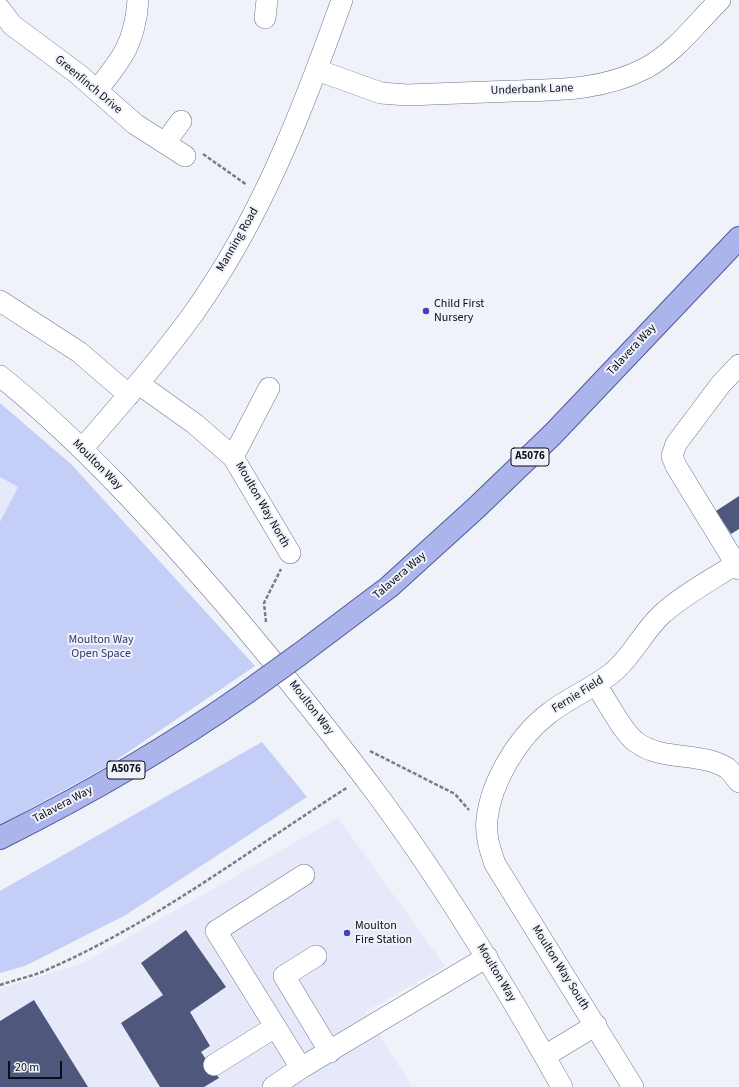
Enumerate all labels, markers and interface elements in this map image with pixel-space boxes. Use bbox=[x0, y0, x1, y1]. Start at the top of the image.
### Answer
street label: Greenfinch Drive bbox=[51, 53, 125, 117]
street label: Underbank Lane bbox=[490, 81, 574, 99]
street label: Manning Road bbox=[214, 205, 262, 275]
place label: Child First Nursery bbox=[434, 297, 484, 325]
marker: Child First Nursery bbox=[421, 306, 431, 316]
street label: Talavera Way bbox=[604, 321, 660, 379]
street label: Moulton Way bbox=[69, 437, 125, 493]
road number: A5076 bbox=[511, 448, 549, 466]
street label: Moulton Way North bbox=[232, 460, 292, 550]
street label: Talavera Way bbox=[371, 549, 429, 603]
park label: Moulton Way Open Space bbox=[68, 633, 134, 661]
street label: Fernie Field bbox=[549, 673, 607, 717]
street label: Moulton Way bbox=[285, 678, 337, 738]
road number: A5076 bbox=[107, 761, 145, 779]
street label: Talavera Way bbox=[31, 783, 95, 827]
place label: Moulton Fire Station bbox=[355, 919, 412, 947]
street label: Moulton Way South bbox=[528, 923, 592, 1013]
marker: Moulton Fire Station bbox=[342, 928, 352, 938]
street label: Moulton Way bbox=[473, 941, 519, 1005]
scale bar bbox=[10, 1053, 64, 1079]
text: 20 m bbox=[15, 1059, 39, 1076]

